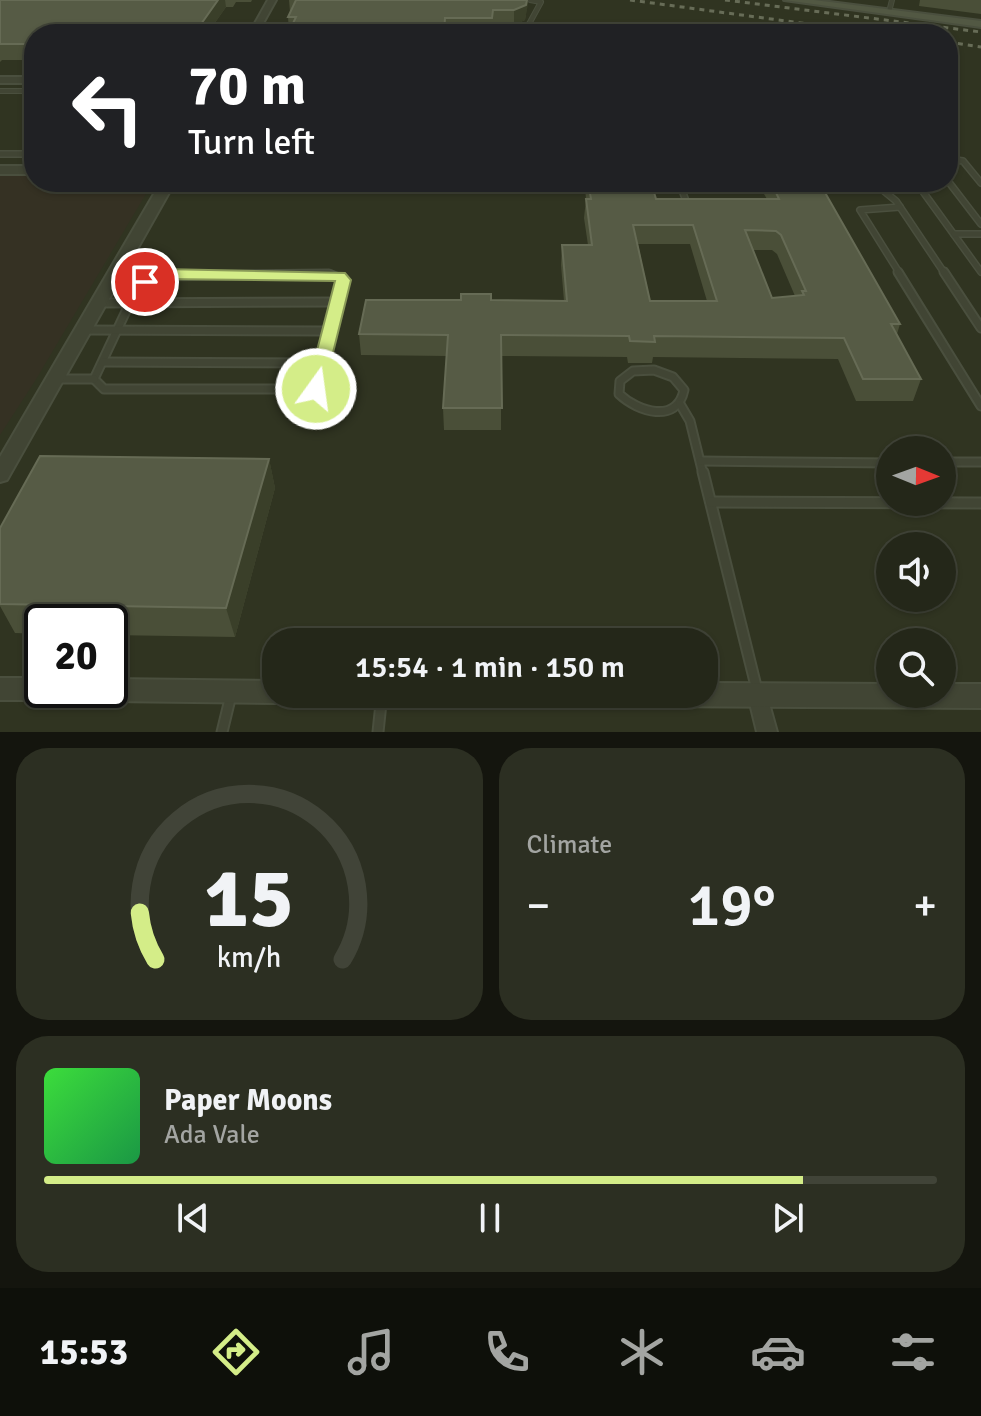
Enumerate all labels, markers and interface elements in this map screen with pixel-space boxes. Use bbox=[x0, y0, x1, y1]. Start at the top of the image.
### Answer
text: 70 m bbox=[188, 51, 306, 120]
icon: left bbox=[56, 56, 160, 160]
text: Turn left bbox=[188, 120, 315, 165]
pin bbox=[111, 248, 179, 316]
icon: arrive bbox=[123, 260, 167, 304]
position arrow bbox=[274, 347, 358, 431]
north arrow bbox=[876, 436, 956, 516]
map controls bbox=[876, 436, 956, 708]
button: sound bbox=[876, 532, 956, 612]
speed limit sign: 20 bbox=[24, 604, 128, 708]
button: search bbox=[876, 628, 956, 708]
text: 15:54 · 1 min · 150 m bbox=[355, 649, 625, 686]
text: Climate bbox=[527, 829, 612, 861]
text: 15 bbox=[204, 848, 294, 950]
text: 19° bbox=[688, 869, 776, 943]
text: − bbox=[527, 879, 550, 933]
text: + bbox=[913, 879, 937, 933]
text: km/h bbox=[217, 940, 282, 975]
text: Paper Moons bbox=[164, 1082, 332, 1119]
text: Ada Vale bbox=[164, 1119, 260, 1151]
icon: previous bbox=[171, 1196, 215, 1240]
icon: pause bbox=[468, 1196, 512, 1240]
icon: next bbox=[766, 1196, 810, 1240]
icon: directions bbox=[208, 1324, 264, 1380]
icon: music bbox=[343, 1324, 399, 1380]
icon: phone bbox=[479, 1324, 535, 1380]
icon: climate bbox=[614, 1324, 670, 1380]
icon: car bbox=[750, 1324, 806, 1380]
icon: filters bbox=[885, 1324, 941, 1380]
text: 15:53 bbox=[40, 1330, 128, 1375]

